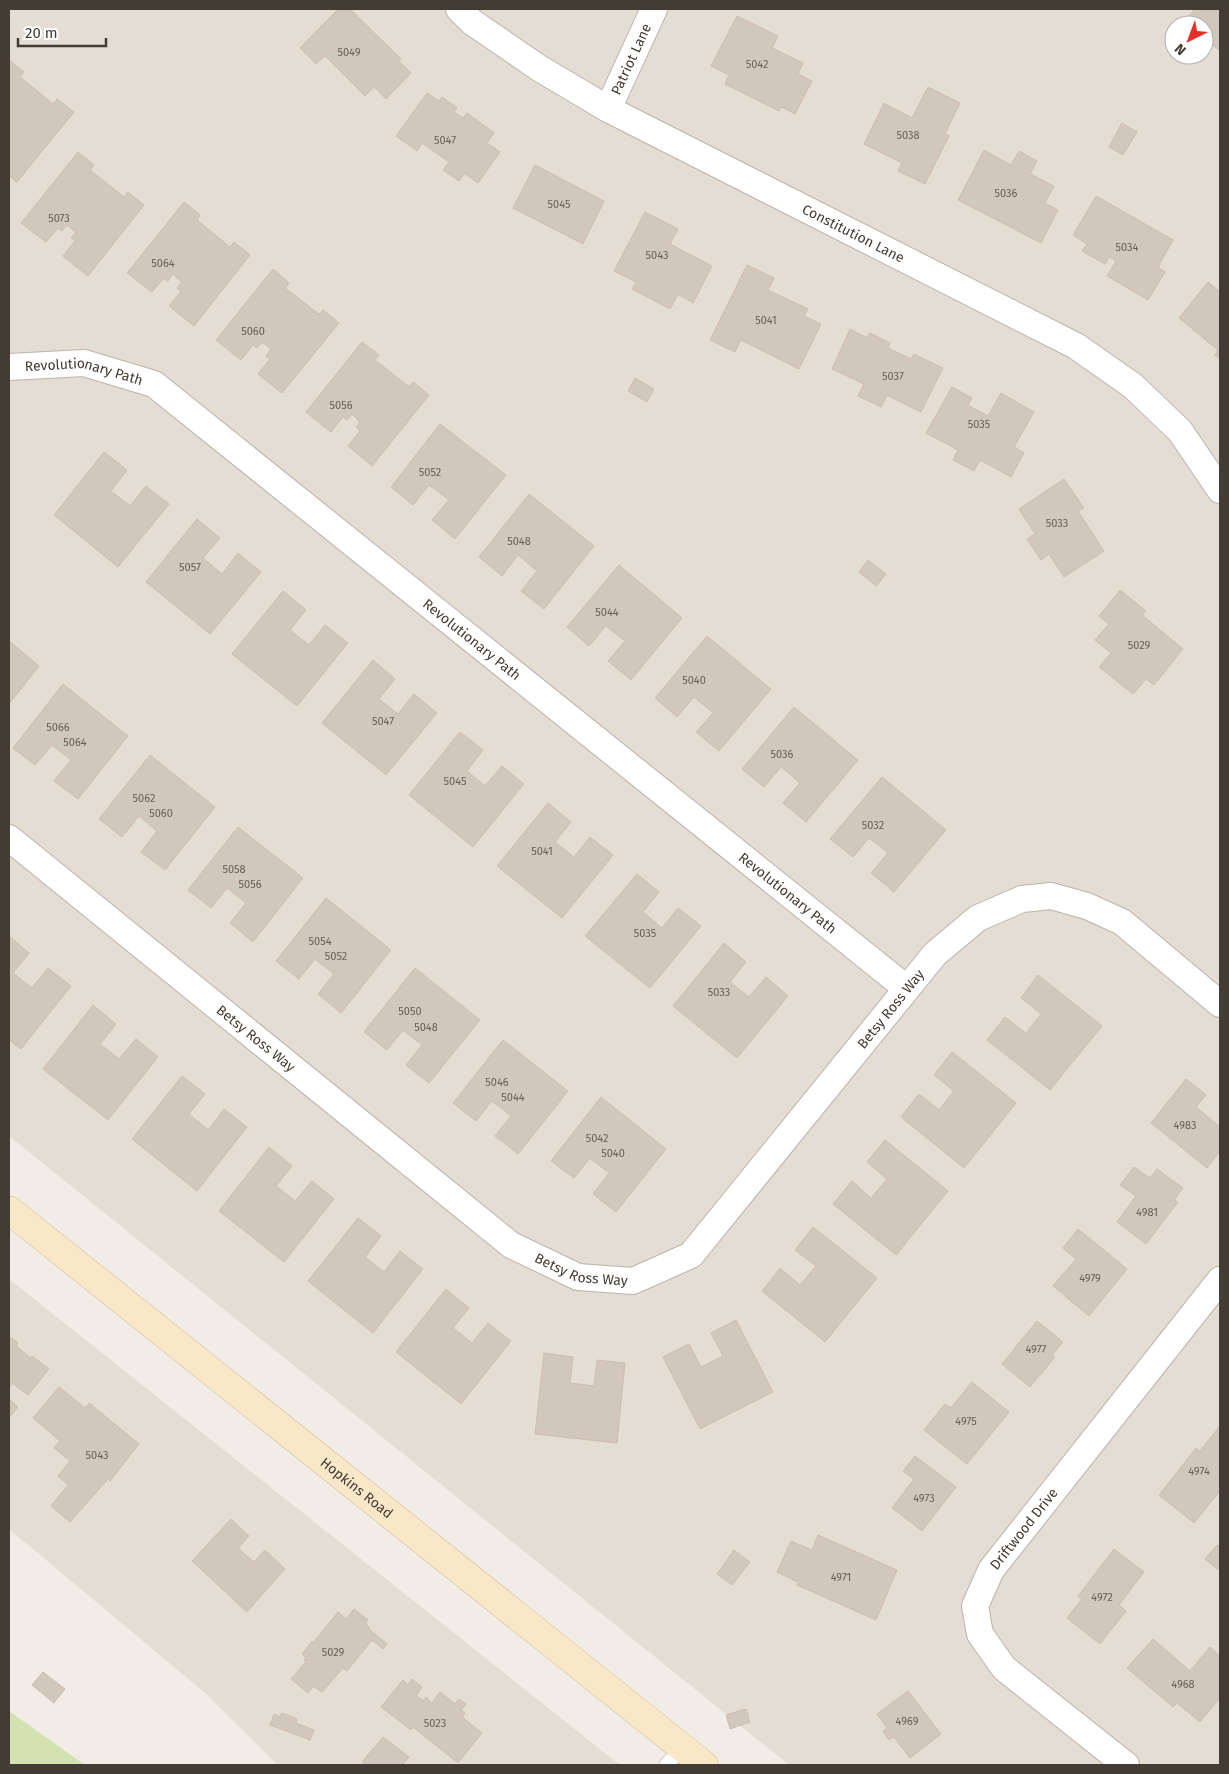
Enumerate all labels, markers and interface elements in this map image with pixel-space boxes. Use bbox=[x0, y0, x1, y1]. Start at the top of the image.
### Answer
scale bar bbox=[18, 15, 105, 47]
north arrow bbox=[1164, 15, 1214, 65]
street label: Patriot Lane bbox=[608, 21, 655, 98]
text: 20 m bbox=[25, 24, 58, 42]
text: N bbox=[1171, 40, 1190, 59]
house number: 5049 bbox=[337, 46, 361, 59]
house number: 5042 bbox=[746, 58, 768, 71]
house number: 5038 bbox=[896, 129, 920, 142]
house number: 5047 bbox=[434, 134, 456, 147]
house number: 5036 bbox=[995, 187, 1018, 200]
house number: 5045 bbox=[548, 198, 571, 211]
street label: Constitution Lane bbox=[799, 201, 907, 267]
house number: 5073 bbox=[48, 212, 70, 225]
house number: 5034 bbox=[1116, 241, 1139, 254]
house number: 5043 bbox=[646, 249, 668, 262]
house number: 5064 bbox=[151, 257, 175, 270]
house number: 5041 bbox=[755, 314, 777, 327]
house number: 5060 bbox=[241, 325, 265, 338]
street label: Revolutionary Path bbox=[24, 355, 145, 389]
house number: 5037 bbox=[882, 370, 904, 383]
house number: 5056 bbox=[329, 399, 353, 412]
house number: 5035 bbox=[968, 418, 991, 431]
house number: 5052 bbox=[419, 466, 441, 479]
house number: 5033 bbox=[1046, 517, 1068, 530]
house number: 5048 bbox=[507, 535, 531, 548]
house number: 5057 bbox=[179, 561, 201, 574]
street label: Revolutionary Path bbox=[419, 595, 524, 684]
house number: 5044 bbox=[595, 606, 619, 619]
house number: 5029 bbox=[1128, 639, 1151, 652]
house number: 5040 bbox=[682, 674, 706, 687]
house number: 5047 bbox=[372, 715, 394, 728]
house number: 5066 bbox=[46, 721, 70, 734]
house number: 5064 bbox=[63, 736, 87, 749]
house number: 5036 bbox=[771, 748, 794, 761]
house number: 5045 bbox=[444, 775, 467, 788]
house number: 5062 bbox=[133, 792, 155, 805]
house number: 5060 bbox=[149, 807, 173, 820]
house number: 5032 bbox=[862, 819, 884, 832]
house number: 5041 bbox=[531, 845, 553, 858]
street label: Revolutionary Path bbox=[735, 849, 840, 938]
house number: 5058 bbox=[222, 863, 246, 876]
house number: 5056 bbox=[238, 878, 262, 891]
house number: 5035 bbox=[634, 927, 657, 940]
house number: 5054 bbox=[308, 935, 332, 948]
house number: 5052 bbox=[325, 950, 347, 963]
street label: Betsy Ross Way bbox=[854, 966, 928, 1052]
house number: 5033 bbox=[708, 986, 730, 999]
street label: Betsy Ross Way bbox=[213, 1002, 299, 1076]
house number: 5050 bbox=[398, 1005, 422, 1018]
house number: 5048 bbox=[414, 1021, 438, 1034]
house number: 5046 bbox=[485, 1076, 509, 1089]
house number: 5044 bbox=[501, 1091, 525, 1104]
house number: 4983 bbox=[1174, 1119, 1196, 1132]
house number: 5042 bbox=[586, 1132, 608, 1145]
house number: 5040 bbox=[601, 1147, 625, 1160]
house number: 4981 bbox=[1136, 1206, 1158, 1219]
street label: Betsy Ross Way bbox=[532, 1250, 628, 1290]
house number: 4979 bbox=[1079, 1272, 1101, 1285]
house number: 4977 bbox=[1025, 1343, 1047, 1356]
house number: 4975 bbox=[955, 1415, 977, 1428]
house number: 5043 bbox=[86, 1449, 108, 1462]
street label: Hopkins Road bbox=[317, 1454, 396, 1522]
house number: 4974 bbox=[1188, 1465, 1210, 1478]
street label: Driftwood Drive bbox=[987, 1485, 1062, 1573]
house number: 4973 bbox=[913, 1492, 935, 1505]
house number: 4971 bbox=[831, 1571, 851, 1584]
house number: 4972 bbox=[1091, 1591, 1113, 1604]
house number: 5029 bbox=[322, 1646, 345, 1659]
house number: 4968 bbox=[1171, 1678, 1195, 1691]
house number: 4969 bbox=[896, 1715, 919, 1728]
house number: 5023 bbox=[424, 1717, 446, 1730]

